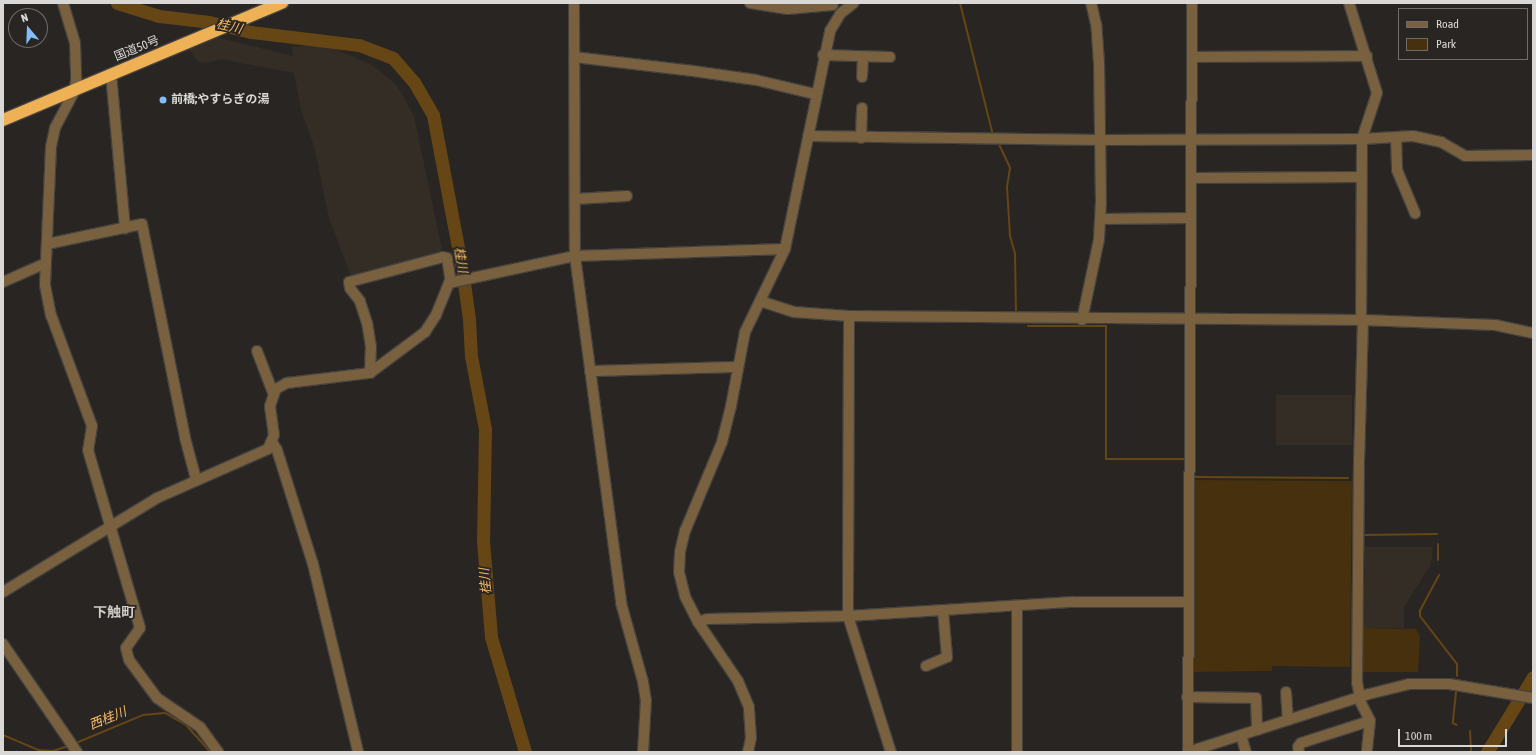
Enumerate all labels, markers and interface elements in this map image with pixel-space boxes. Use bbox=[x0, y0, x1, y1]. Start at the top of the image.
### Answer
north arrow bbox=[8, 8, 48, 48]
legend bbox=[1398, 8, 1528, 60]
text: N bbox=[19, 11, 29, 24]
water label: 桂川 bbox=[215, 16, 243, 38]
text: Road bbox=[1436, 17, 1459, 31]
street label: 国道50号 bbox=[112, 33, 162, 65]
text: Park bbox=[1436, 37, 1456, 51]
place label: 前橋;やすらぎの湯 bbox=[171, 93, 269, 107]
marker: 前橋;やすらぎの湯 bbox=[158, 95, 168, 105]
water label: 桂川 bbox=[450, 246, 470, 274]
water label: 桂川 bbox=[477, 567, 495, 595]
district label: 下触町 bbox=[93, 604, 135, 620]
water label: 西桂川 bbox=[87, 704, 129, 734]
scale bar bbox=[1400, 721, 1509, 747]
text: 100 m bbox=[1405, 729, 1432, 743]

